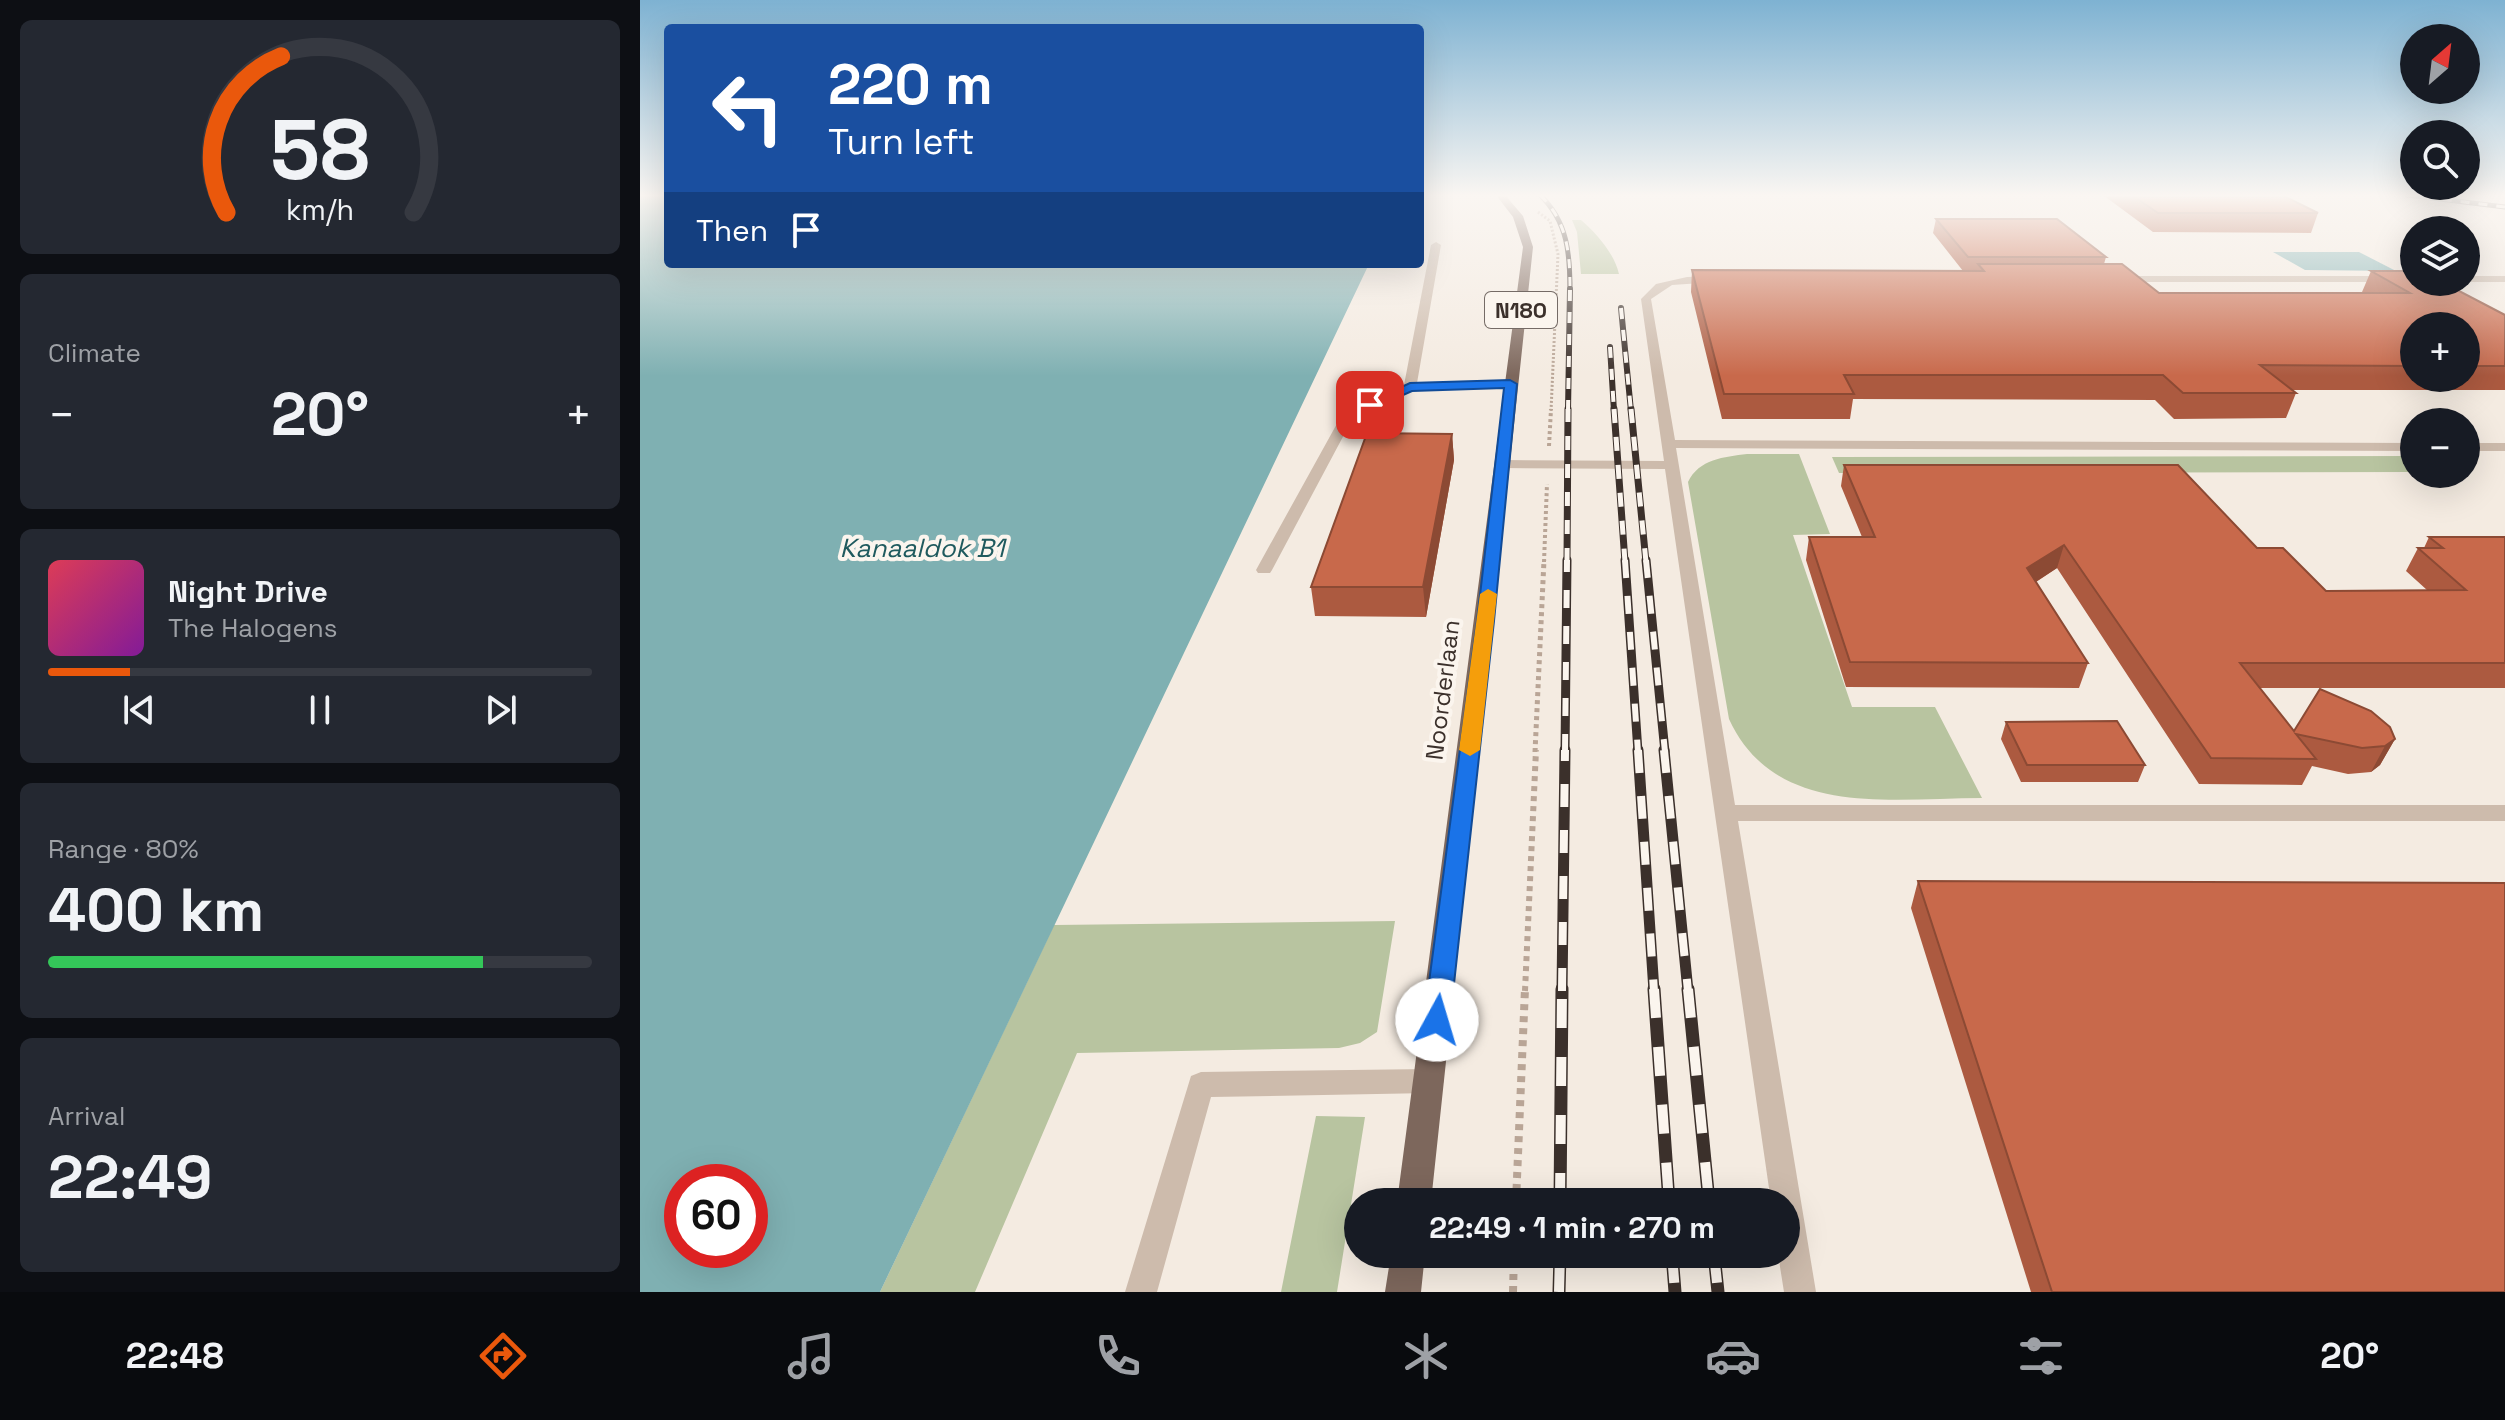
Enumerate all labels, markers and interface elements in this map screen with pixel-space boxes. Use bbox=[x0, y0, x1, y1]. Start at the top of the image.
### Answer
north arrow bbox=[2400, 24, 2480, 104]
map controls bbox=[2400, 24, 2480, 488]
text: 220 m bbox=[828, 49, 993, 120]
icon: left bbox=[696, 56, 800, 160]
text: 58 bbox=[270, 97, 370, 203]
text: Turn left bbox=[828, 119, 975, 165]
button: search bbox=[2400, 120, 2480, 200]
text: km/h bbox=[286, 192, 354, 228]
icon: arrive bbox=[784, 208, 828, 252]
text: Then bbox=[696, 211, 768, 250]
button: layers bbox=[2400, 216, 2480, 296]
road number: N180 bbox=[1485, 292, 1557, 328]
button: + bbox=[2400, 312, 2480, 392]
text: Climate bbox=[48, 336, 141, 370]
pin bbox=[1336, 371, 1404, 439]
text: 20° bbox=[271, 376, 369, 453]
icon: arrive bbox=[1348, 383, 1392, 427]
text: − bbox=[48, 387, 75, 443]
text: + bbox=[565, 387, 592, 443]
button: − bbox=[2400, 408, 2480, 488]
water label: Kanaaldok B1 bbox=[840, 531, 1007, 565]
text: Night Drive bbox=[168, 572, 328, 611]
text: The Halogens bbox=[168, 611, 337, 645]
street label: Noorderlaan bbox=[1419, 618, 1466, 762]
icon: previous bbox=[117, 688, 161, 732]
icon: pause bbox=[298, 688, 342, 732]
icon: next bbox=[479, 688, 523, 732]
text: Range · 80% bbox=[48, 832, 199, 866]
text: 400 km bbox=[48, 872, 264, 949]
position arrow bbox=[1395, 978, 1479, 1062]
text: Arrival bbox=[48, 1099, 125, 1133]
text: 22:49 bbox=[48, 1139, 212, 1216]
speed limit sign: 60 bbox=[664, 1164, 768, 1268]
text: 22:49 · 1 min · 270 m bbox=[1429, 1208, 1715, 1247]
icon: directions bbox=[475, 1328, 531, 1384]
icon: music bbox=[783, 1328, 839, 1384]
icon: phone bbox=[1090, 1328, 1146, 1384]
icon: climate bbox=[1398, 1328, 1454, 1384]
icon: car bbox=[1705, 1328, 1761, 1384]
icon: filters bbox=[2013, 1328, 2069, 1384]
text: 22:48 bbox=[126, 1333, 224, 1379]
text: 20° bbox=[2320, 1333, 2379, 1379]

